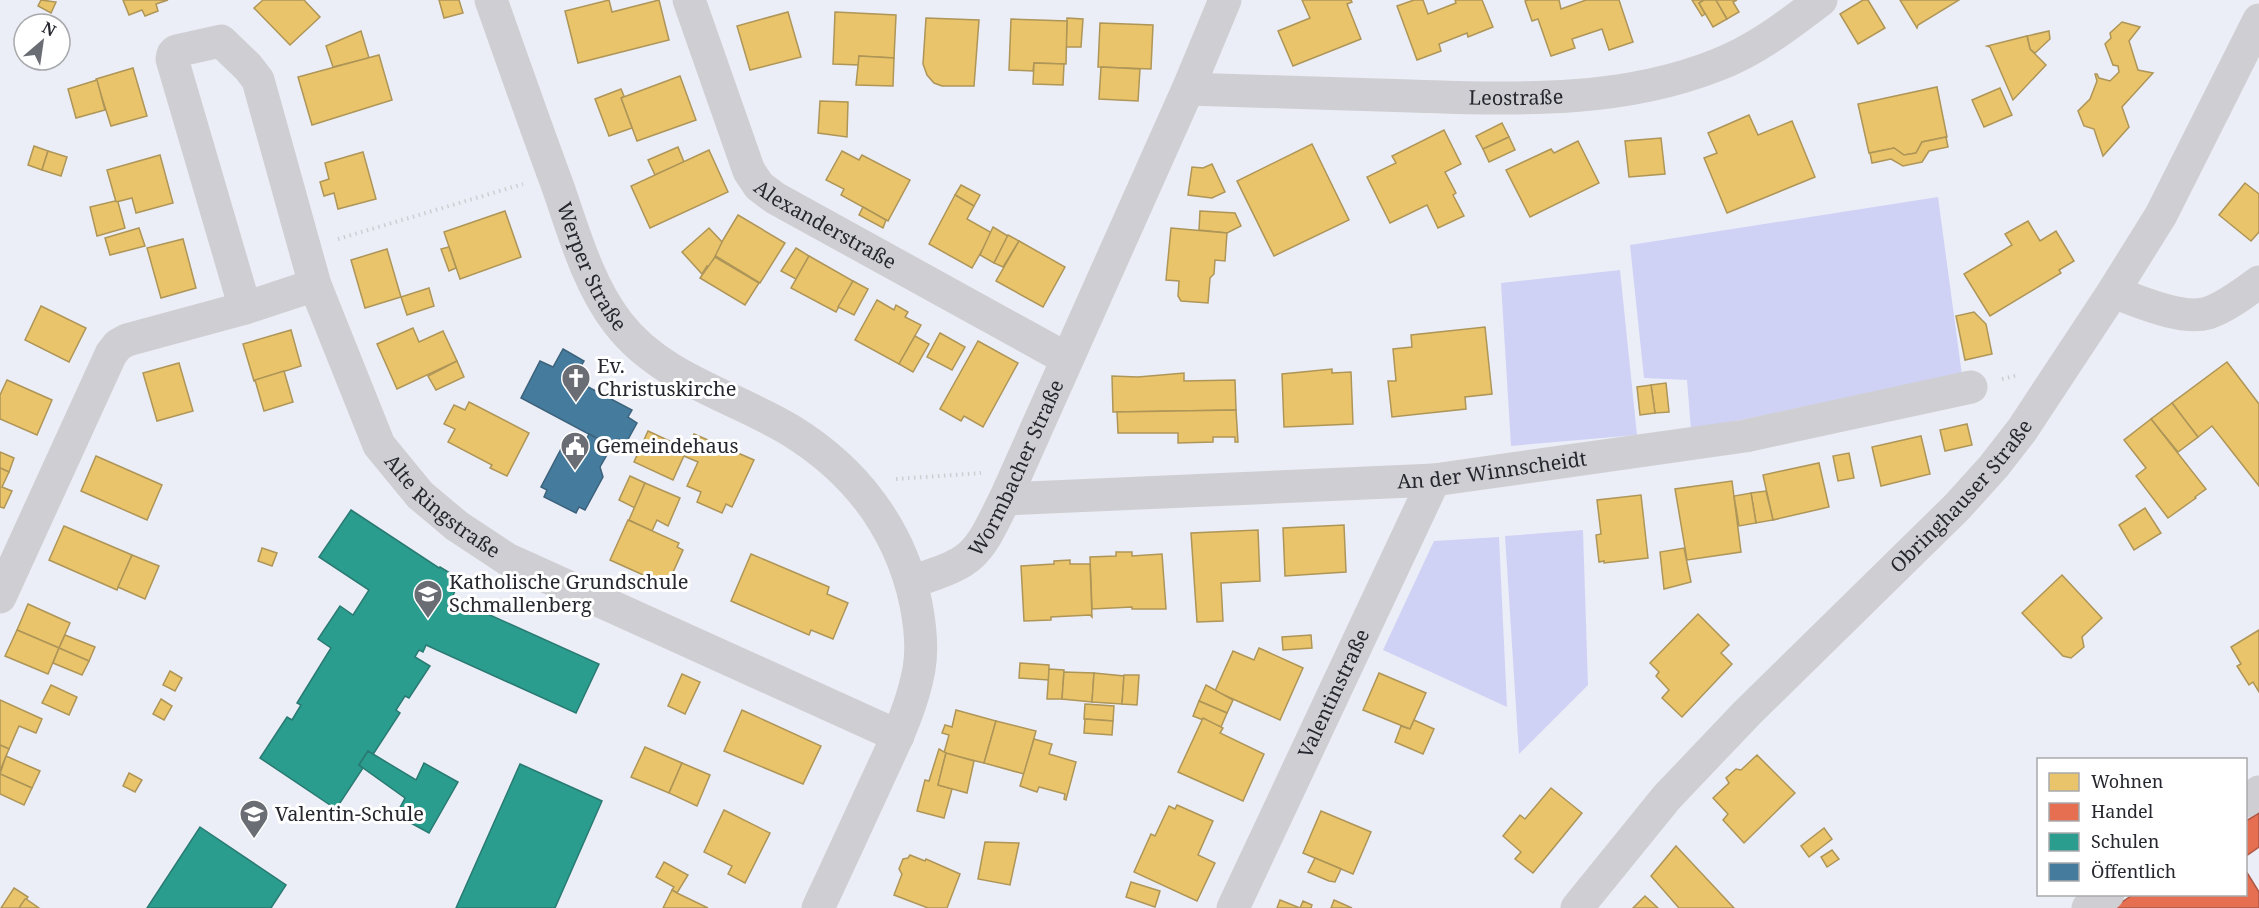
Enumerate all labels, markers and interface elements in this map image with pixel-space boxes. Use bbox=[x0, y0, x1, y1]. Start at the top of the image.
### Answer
north arrow bbox=[12, 12, 72, 72]
text: N bbox=[38, 16, 60, 42]
street label: Leostraße bbox=[1468, 82, 1564, 111]
street label: Alexanderstraße bbox=[749, 173, 901, 275]
street label: Werper Straße bbox=[551, 198, 633, 336]
place label: Ev. Christuskirche bbox=[597, 352, 736, 402]
church icon: Ev. Christuskirche bbox=[560, 362, 592, 404]
street label: Wormbacher Straße bbox=[962, 375, 1070, 562]
street label: Obringhauser Straße bbox=[1884, 414, 2038, 578]
public building icon: Gemeindehaus bbox=[559, 430, 591, 472]
place label: Gemeindehaus bbox=[596, 432, 739, 459]
street label: An der Winnscheidt bbox=[1396, 445, 1588, 495]
street label: Alte Ringstraße bbox=[379, 448, 506, 564]
place label: Katholische Grundschule Schmallenberg bbox=[449, 568, 688, 618]
school or university icon: Katholische Grundschule Schmallenberg bbox=[412, 578, 444, 620]
street label: Valentinstraße bbox=[1291, 624, 1375, 762]
legend bbox=[2037, 758, 2247, 896]
text: Wohnen bbox=[2091, 769, 2164, 793]
school or university icon: Valentin-Schule bbox=[238, 798, 270, 840]
text: Handel bbox=[2091, 799, 2154, 823]
place label: Valentin-Schule bbox=[275, 800, 424, 827]
text: Schulen bbox=[2091, 829, 2160, 853]
text: Öffentlich bbox=[2091, 859, 2176, 883]

